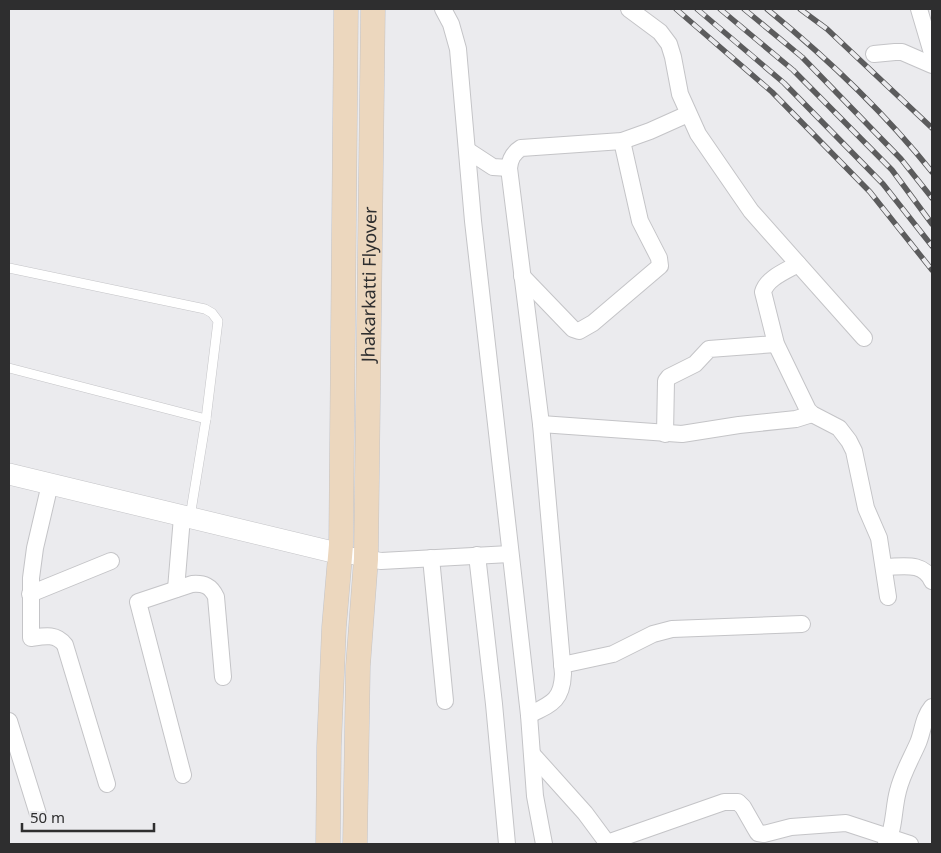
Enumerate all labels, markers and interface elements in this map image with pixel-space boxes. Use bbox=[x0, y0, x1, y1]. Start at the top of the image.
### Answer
street label: Jhakarkatti Flyover bbox=[355, 206, 381, 364]
scale bar bbox=[22, 800, 155, 832]
text: 50 m bbox=[30, 807, 65, 827]

